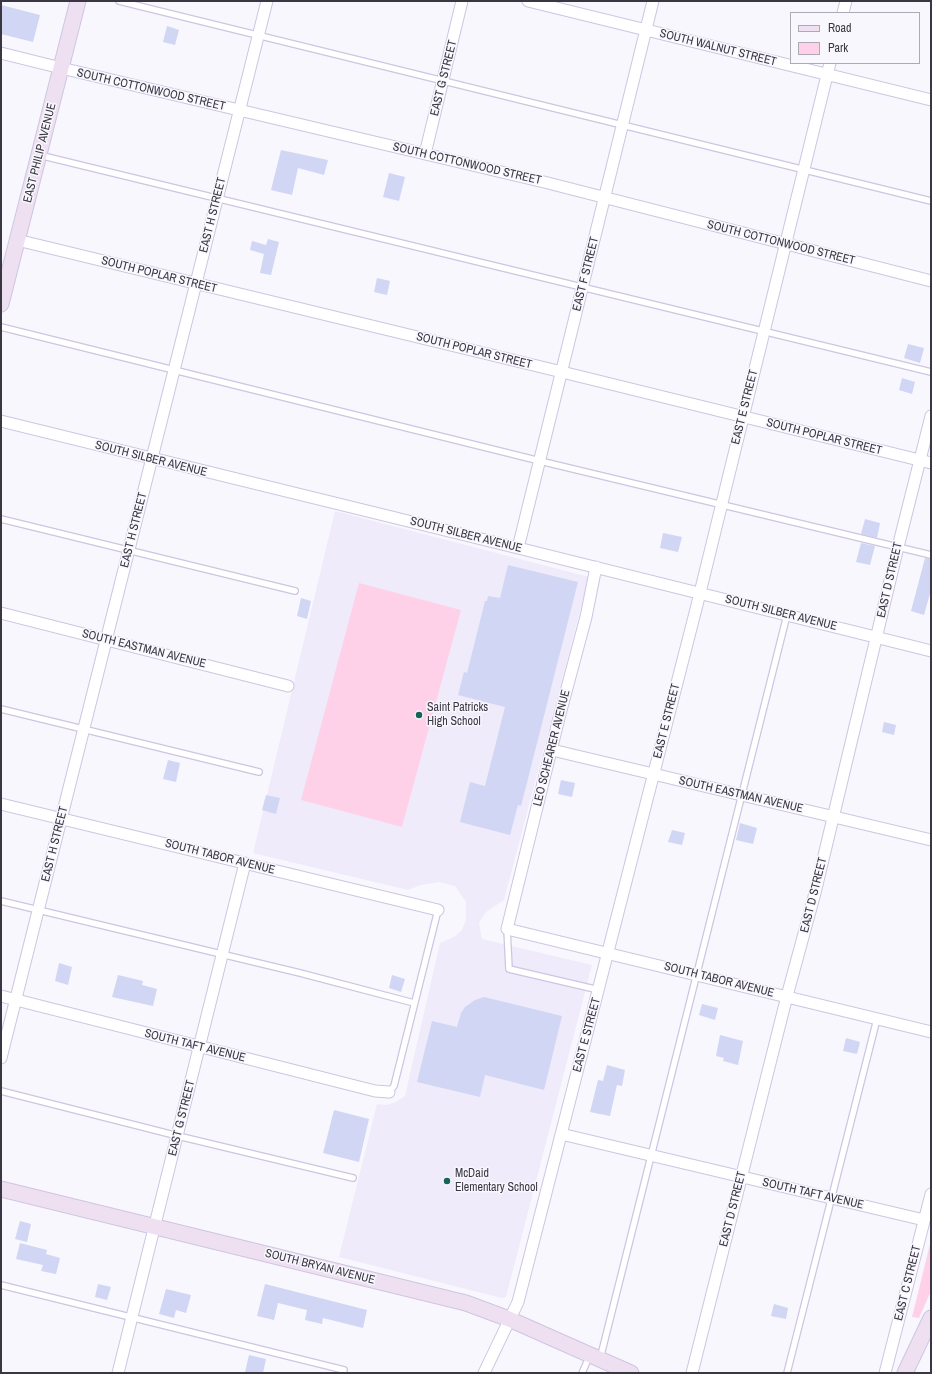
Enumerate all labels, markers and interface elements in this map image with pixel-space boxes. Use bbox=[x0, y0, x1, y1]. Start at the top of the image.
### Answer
legend bbox=[790, 12, 920, 64]
text: Road bbox=[828, 20, 852, 36]
street label: SOUTH WALNUT STREET bbox=[658, 27, 778, 69]
street label: EAST G STREET bbox=[428, 39, 460, 117]
text: Park bbox=[828, 40, 848, 56]
street label: SOUTH COTTONWOOD STREET bbox=[75, 66, 227, 114]
street label: EAST PHILIP AVENUE bbox=[21, 102, 59, 204]
street label: SOUTH COTTONWOOD STREET bbox=[391, 140, 543, 188]
street label: EAST H STREET bbox=[197, 176, 229, 254]
street label: SOUTH COTTONWOOD STREET bbox=[706, 218, 856, 268]
street label: EAST F STREET bbox=[570, 235, 602, 313]
street label: SOUTH POPLAR STREET bbox=[100, 254, 218, 296]
street label: SOUTH POPLAR STREET bbox=[415, 330, 533, 372]
street label: EAST E STREET bbox=[729, 368, 761, 446]
street label: SOUTH POPLAR STREET bbox=[765, 416, 883, 458]
street label: SOUTH SILBER AVENUE bbox=[94, 438, 208, 480]
street label: EAST H STREET bbox=[118, 491, 150, 569]
street label: SOUTH SILBER AVENUE bbox=[409, 514, 523, 556]
street label: EAST D STREET bbox=[874, 541, 906, 619]
street label: SOUTH SILBER AVENUE bbox=[724, 592, 838, 634]
street label: SOUTH EASTMAN AVENUE bbox=[81, 627, 207, 671]
street label: EAST E STREET bbox=[651, 682, 683, 760]
street label: LEO SCHEARER AVENUE bbox=[531, 688, 573, 808]
place label: Saint Patricks High School bbox=[427, 701, 488, 729]
marker: Saint Patricks High School bbox=[414, 710, 424, 720]
street label: SOUTH EASTMAN AVENUE bbox=[677, 774, 805, 816]
street label: EAST H STREET bbox=[39, 805, 71, 883]
street label: SOUTH TABOR AVENUE bbox=[164, 836, 276, 878]
street label: EAST D STREET bbox=[798, 856, 830, 934]
street label: SOUTH TABOR AVENUE bbox=[663, 959, 775, 1001]
street label: EAST E STREET bbox=[570, 996, 604, 1074]
street label: SOUTH TAFT AVENUE bbox=[143, 1026, 247, 1066]
street label: EAST G STREET bbox=[166, 1079, 198, 1157]
place label: McDaid Elementary School bbox=[455, 1167, 538, 1195]
street label: EAST D STREET bbox=[717, 1170, 749, 1248]
street label: SOUTH TAFT AVENUE bbox=[761, 1175, 865, 1213]
marker: McDaid Elementary School bbox=[442, 1176, 452, 1186]
street label: EAST C STREET bbox=[892, 1244, 924, 1322]
street label: SOUTH BRYAN AVENUE bbox=[264, 1246, 376, 1288]

